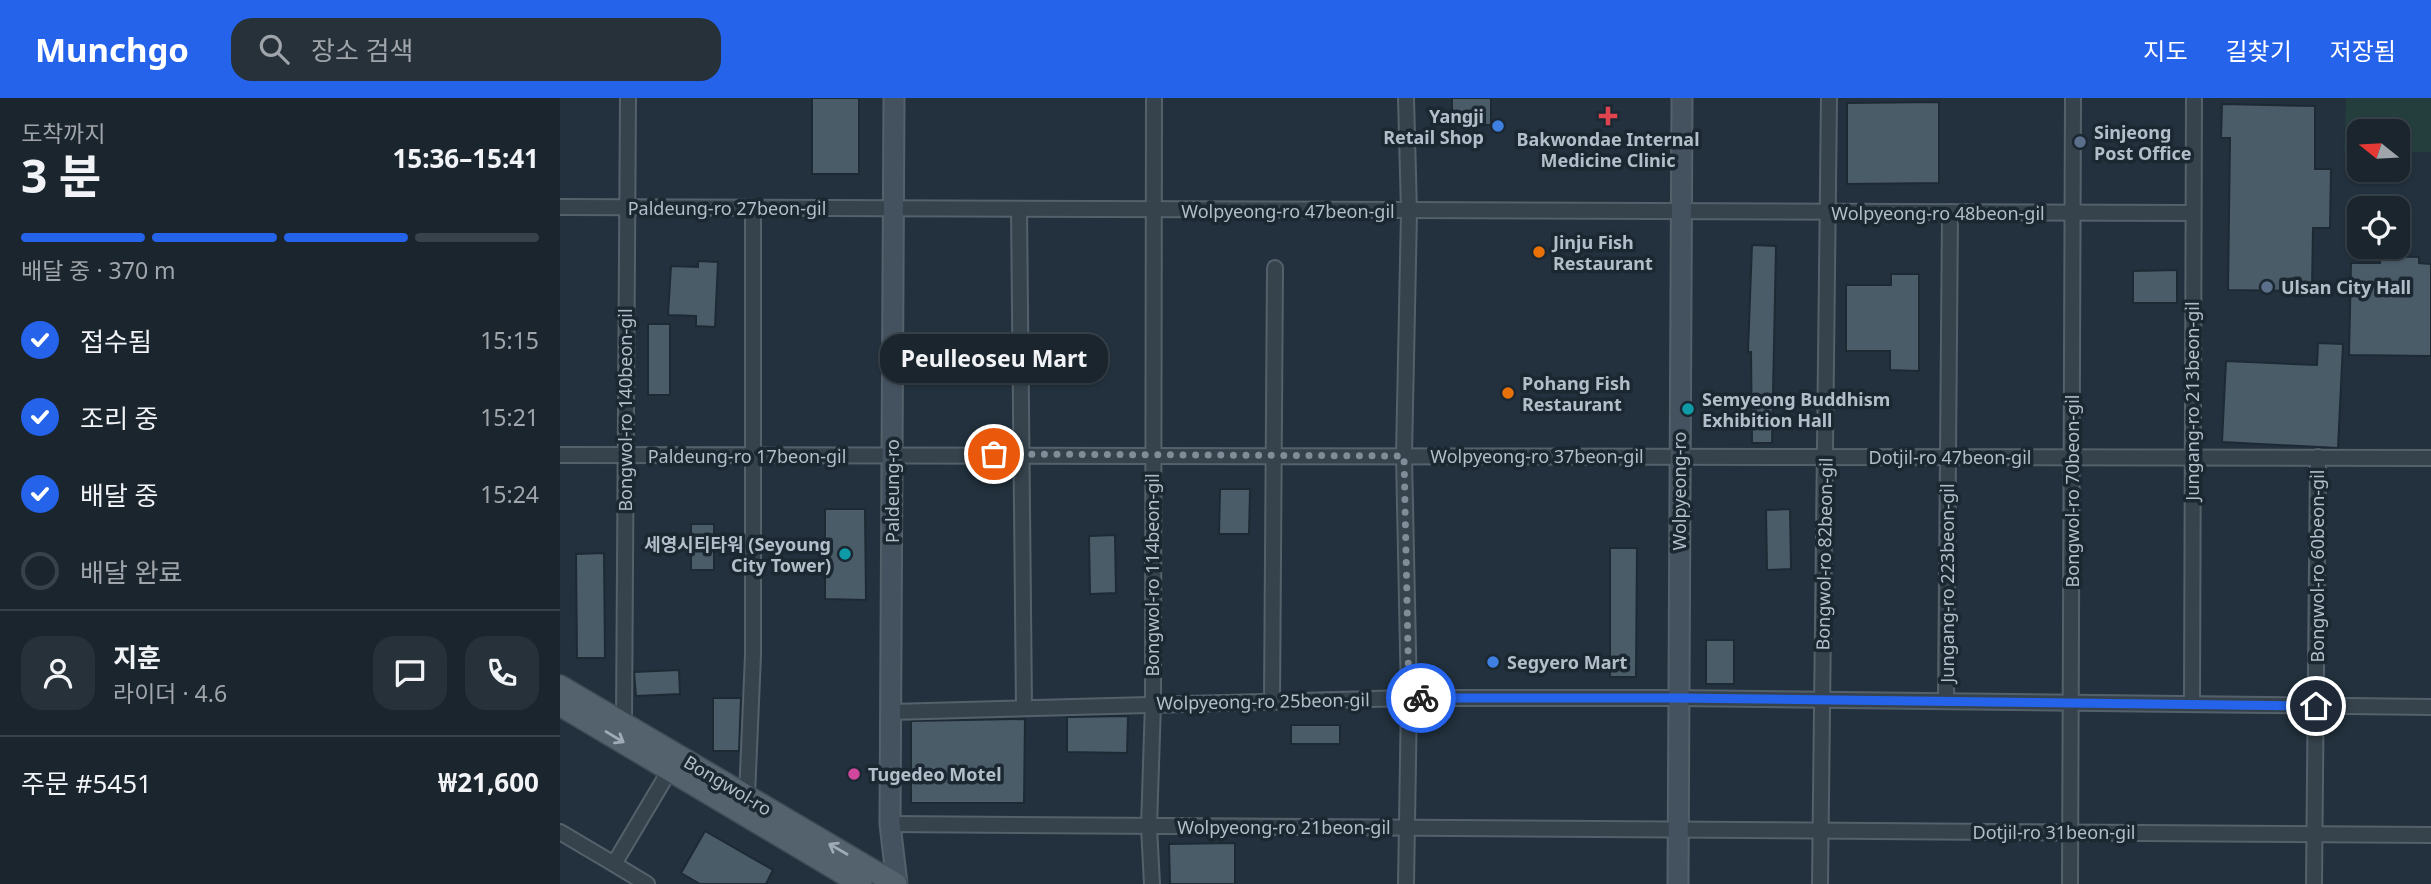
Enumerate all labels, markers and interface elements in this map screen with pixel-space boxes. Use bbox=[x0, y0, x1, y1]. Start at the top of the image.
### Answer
search box bbox=[231, 18, 721, 81]
text: Munchgo bbox=[35, 27, 189, 72]
icon: search bbox=[255, 30, 293, 68]
text: 장소 검색 bbox=[311, 32, 413, 68]
text: 지도 bbox=[2143, 34, 2188, 67]
text: 길찾기 bbox=[2226, 34, 2292, 67]
text: 저장됨 bbox=[2330, 34, 2396, 67]
place label: Yangji Retail Shop bbox=[1383, 104, 1484, 149]
marker: Bakwondae Internal Medicine Clinic bbox=[1598, 106, 1618, 126]
text: 도착까지 bbox=[21, 117, 106, 149]
marker: Yangji Retail Shop bbox=[1490, 118, 1506, 134]
north arrow bbox=[2347, 119, 2410, 182]
map controls bbox=[2347, 119, 2410, 259]
place label: Sinjeong Post Office bbox=[2094, 120, 2192, 165]
place label: Bakwondae Internal Medicine Clinic bbox=[1516, 127, 1700, 172]
marker: Sinjeong Post Office bbox=[2072, 134, 2088, 150]
text: 15:36–15:41 bbox=[392, 140, 539, 176]
text: 3 분 bbox=[21, 144, 102, 206]
street label: Paldeung-ro 27beon-gil bbox=[628, 196, 826, 220]
button: locate bbox=[2347, 196, 2410, 259]
street label: Wolpyeong-ro 47beon-gil bbox=[1181, 199, 1395, 223]
street label: Wolpyeong-ro 48beon-gil bbox=[1831, 201, 2045, 225]
place label: Jinju Fish Restaurant bbox=[1551, 230, 1653, 275]
marker: Jinju Fish Restaurant bbox=[1531, 244, 1547, 260]
text: 배달 중 · 370 m bbox=[21, 254, 176, 286]
place label: Ulsan City Hall bbox=[2281, 275, 2411, 299]
marker: Ulsan City Hall bbox=[2259, 279, 2275, 295]
street label: Jungang-ro 213beon-gil bbox=[2180, 301, 2204, 503]
street label: Bongwol-ro 140beon-gil bbox=[613, 308, 637, 512]
icon: check bbox=[21, 321, 59, 359]
text: 접수됨 bbox=[80, 323, 152, 359]
text: 15:15 bbox=[480, 324, 539, 356]
callout: Peulleoseu Mart bbox=[880, 335, 1108, 384]
text: Peulleoseu Mart bbox=[901, 342, 1087, 374]
place label: Pohang Fish Restaurant bbox=[1522, 371, 1631, 416]
marker: Pohang Fish Restaurant bbox=[1500, 385, 1516, 401]
place label: Semyeong Buddhism Exhibition Hall bbox=[1702, 387, 1890, 432]
street label: Bongwol-ro 70beon-gil bbox=[2060, 395, 2084, 587]
icon: check bbox=[21, 398, 59, 436]
text: 조리 중 bbox=[80, 400, 159, 436]
text: 15:21 bbox=[480, 401, 539, 433]
marker: Semyeong Buddhism Exhibition Hall bbox=[1680, 401, 1696, 417]
pin bbox=[964, 424, 1024, 484]
street label: Wolpyeong-ro bbox=[1667, 432, 1691, 550]
icon: bag bbox=[975, 435, 1013, 473]
street label: Paldeung-ro bbox=[880, 439, 904, 543]
street label: Paldeung-ro 17beon-gil bbox=[648, 444, 846, 468]
street label: Wolpyeong-ro 37beon-gil bbox=[1430, 444, 1644, 468]
street label: Dotjil-ro 47beon-gil bbox=[1869, 445, 2031, 469]
street label: Bongwol-ro 82beon-gil bbox=[1810, 457, 1838, 651]
street label: Bongwol-ro 60beon-gil bbox=[2305, 470, 2329, 662]
street label: Bongwol-ro 114beon-gil bbox=[1140, 473, 1164, 677]
icon: check bbox=[21, 475, 59, 513]
text: 배달 중 bbox=[80, 477, 159, 513]
text: 15:24 bbox=[480, 478, 539, 510]
street label: Jungang-ro 223beon-gil bbox=[1935, 483, 1959, 685]
place label: 세영시티타워 (Seyoung City Tower) bbox=[644, 532, 831, 577]
marker: 세영시티타워 (Seyoung City Tower) bbox=[837, 546, 853, 562]
text: 배달 완료 bbox=[80, 554, 182, 590]
button: person bbox=[21, 636, 95, 710]
button: chat bbox=[373, 636, 447, 710]
button: phone bbox=[465, 636, 539, 710]
text: 지훈 bbox=[113, 639, 161, 675]
place label: Segyero Mart bbox=[1507, 650, 1627, 674]
marker: Segyero Mart bbox=[1485, 654, 1501, 670]
courier bbox=[1386, 663, 1456, 733]
pin bbox=[2286, 676, 2346, 736]
text: 라이더 · 4.6 bbox=[113, 677, 227, 709]
icon: bike bbox=[1402, 679, 1440, 717]
street label: Wolpyeong-ro 25beon-gil bbox=[1156, 687, 1370, 715]
icon: home bbox=[2297, 687, 2335, 725]
one-way arrow bbox=[605, 730, 625, 744]
street label: Bongwol-ro bbox=[680, 749, 776, 821]
place label: Tugedeo Motel bbox=[868, 762, 1002, 786]
text: ₩21,600 bbox=[438, 764, 539, 800]
text: 주문 #5451 bbox=[21, 765, 152, 801]
marker: Tugedeo Motel bbox=[846, 766, 862, 782]
street label: Wolpyeong-ro 21beon-gil bbox=[1177, 815, 1391, 839]
street label: Dotjil-ro 31beon-gil bbox=[1973, 820, 2135, 844]
one-way arrow bbox=[828, 842, 848, 856]

